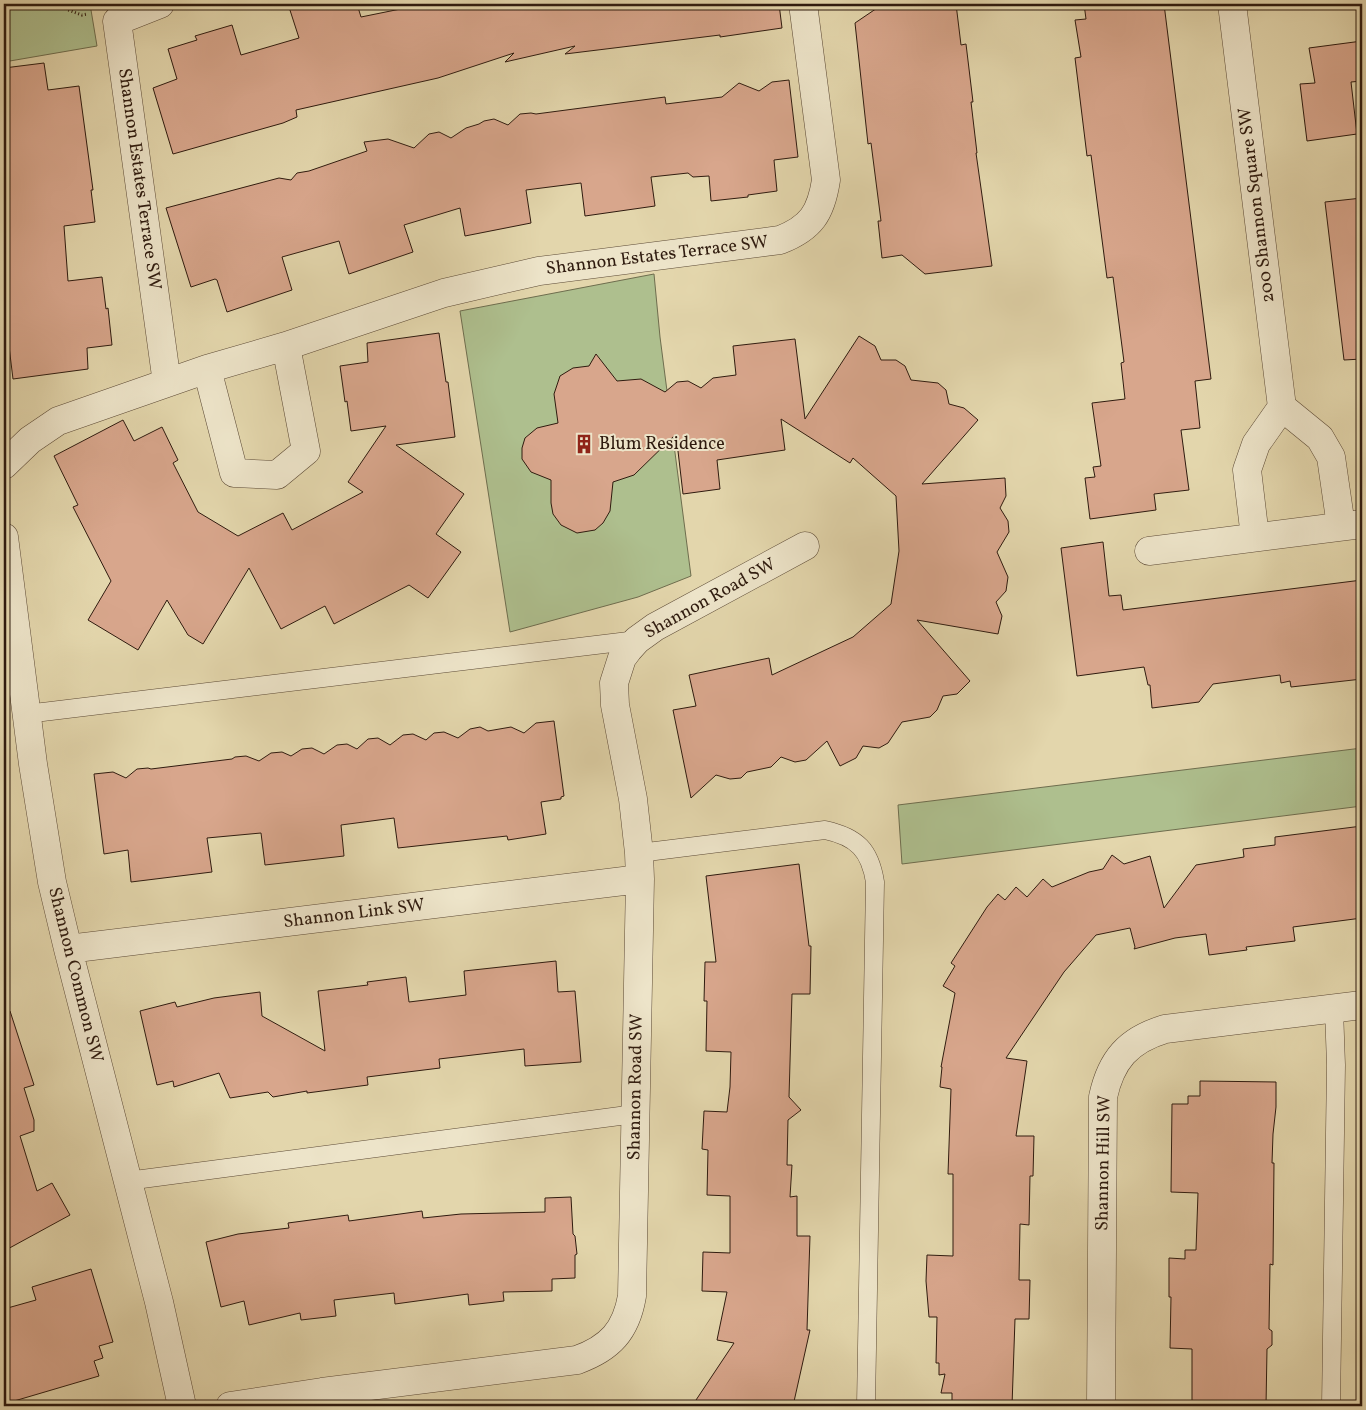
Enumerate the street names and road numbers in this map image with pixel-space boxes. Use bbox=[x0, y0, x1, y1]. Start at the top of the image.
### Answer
street label: Shannon Estates Terrace SW bbox=[111, 67, 167, 291]
street label: 200 Shannon Square SW bbox=[1233, 106, 1281, 304]
street label: Shannon Estates Terrace SW bbox=[544, 230, 770, 282]
street label: Shannon Road SW bbox=[640, 552, 780, 646]
street label: Shannon Common SW bbox=[41, 885, 109, 1065]
street label: Shannon Link SW bbox=[282, 893, 426, 935]
street label: Shannon Road SW bbox=[622, 1013, 650, 1161]
street label: Shannon Hill SW bbox=[1090, 1095, 1118, 1231]

